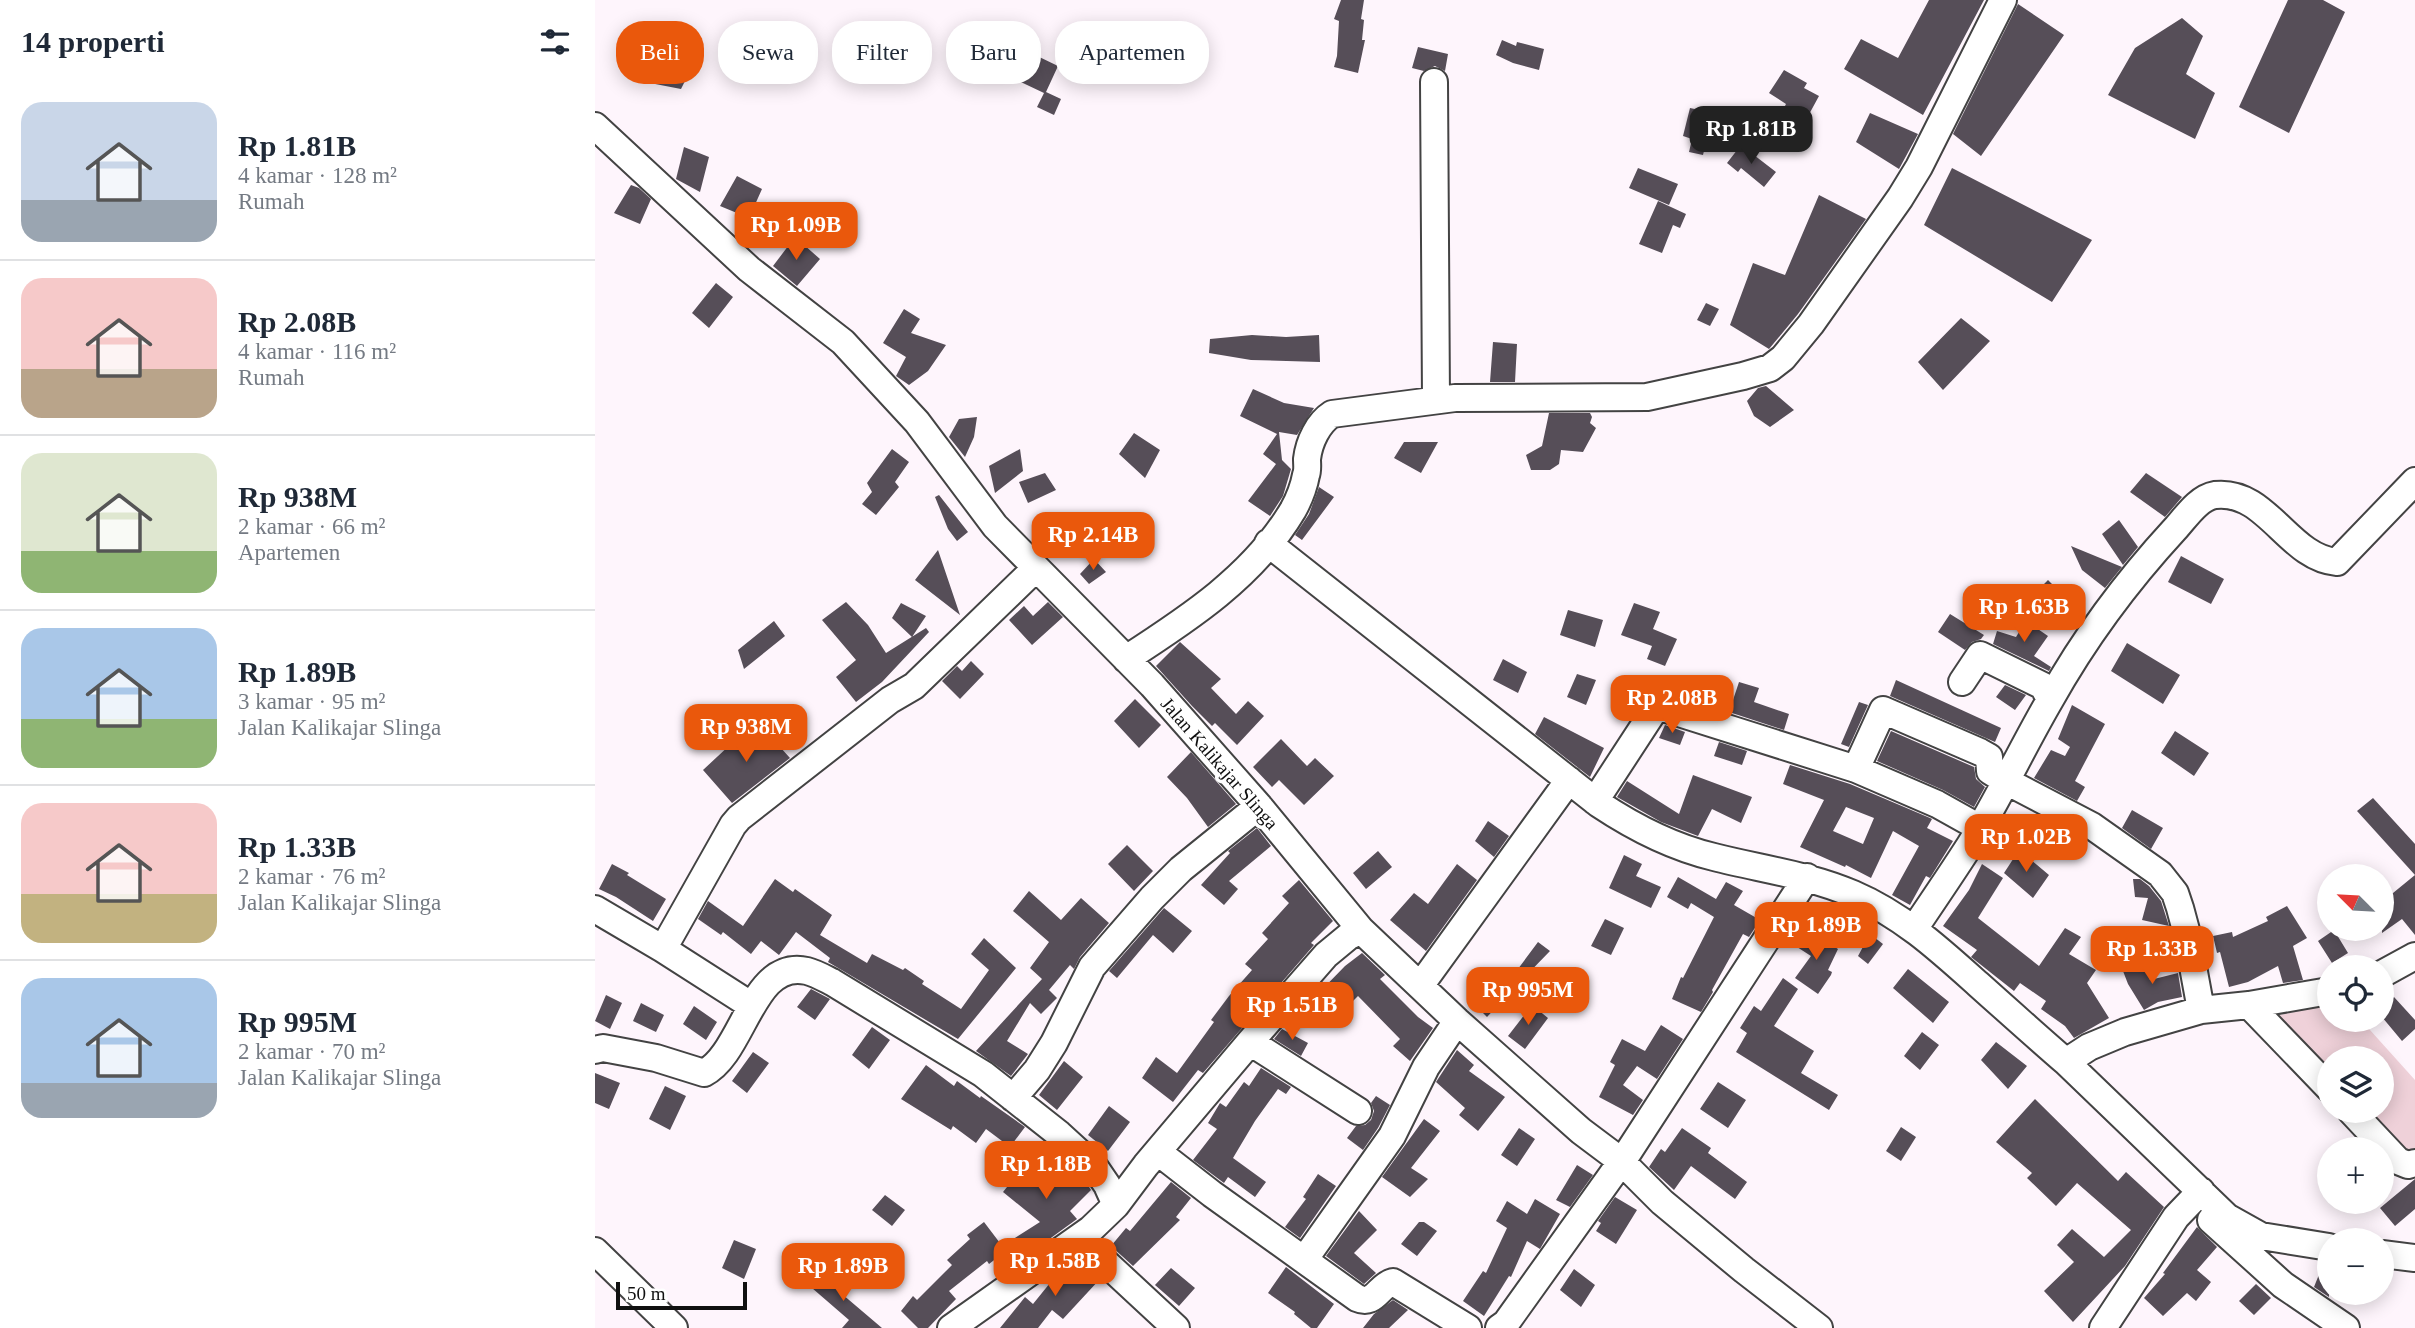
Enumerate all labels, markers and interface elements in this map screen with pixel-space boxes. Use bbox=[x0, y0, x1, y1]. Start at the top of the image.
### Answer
chip: Beli bbox=[616, 21, 704, 84]
chip: Sewa bbox=[718, 21, 818, 84]
chip: Filter bbox=[832, 21, 932, 84]
chip: Baru bbox=[946, 21, 1041, 84]
chip: Apartemen bbox=[1055, 21, 1209, 84]
icon: filters bbox=[536, 23, 574, 61]
text: 14 properti bbox=[21, 25, 165, 58]
pin: Rp 1.81B bbox=[1679, 106, 1823, 166]
text: Rp 1.81B bbox=[1706, 116, 1796, 141]
text: Rp 1.81B bbox=[238, 129, 356, 162]
icon: home bbox=[77, 130, 161, 214]
text: 4 kamar · 128 m² bbox=[238, 163, 397, 188]
text: Rumah bbox=[238, 189, 304, 214]
pin: Rp 1.09B bbox=[724, 202, 868, 262]
text: Rp 1.09B bbox=[751, 212, 841, 237]
text: Rp 2.08B bbox=[238, 305, 356, 338]
icon: home bbox=[77, 306, 161, 390]
text: 4 kamar · 116 m² bbox=[238, 339, 396, 364]
text: Rumah bbox=[238, 365, 304, 390]
text: Rp 938M bbox=[238, 480, 357, 513]
icon: home bbox=[77, 481, 161, 565]
pin: Rp 2.14B bbox=[1021, 512, 1165, 572]
text: 2 kamar · 66 m² bbox=[238, 514, 385, 539]
text: Rp 2.14B bbox=[1048, 522, 1138, 547]
text: Apartemen bbox=[238, 540, 340, 565]
pin: Rp 1.63B bbox=[1952, 584, 2096, 644]
text: Rp 1.63B bbox=[1979, 594, 2069, 619]
text: Rp 1.89B bbox=[238, 655, 356, 688]
icon: home bbox=[77, 656, 161, 740]
pin: Rp 2.08B bbox=[1600, 676, 1744, 735]
text: Rp 2.08B bbox=[1627, 685, 1717, 710]
text: 3 kamar · 95 m² bbox=[238, 689, 385, 714]
street label: Jalan Kalikajar Slinga bbox=[1157, 693, 1283, 834]
pin: Rp 938M bbox=[681, 704, 811, 764]
text: Rp 938M bbox=[700, 714, 792, 739]
text: Jalan Kalikajar Slinga bbox=[238, 715, 441, 740]
pin: Rp 1.02B bbox=[1954, 814, 2098, 874]
text: Rp 1.02B bbox=[1981, 824, 2071, 849]
text: Rp 1.33B bbox=[238, 830, 356, 863]
icon: home bbox=[77, 831, 161, 915]
text: 2 kamar · 76 m² bbox=[238, 864, 385, 889]
north arrow bbox=[2317, 864, 2394, 942]
map controls bbox=[2317, 864, 2394, 1305]
text: Jalan Kalikajar Slinga bbox=[238, 890, 441, 915]
pin: Rp 1.89B bbox=[1744, 902, 1888, 962]
text: Rp 1.89B bbox=[1771, 912, 1861, 937]
pin: Rp 1.33B bbox=[2080, 926, 2224, 986]
text: Rp 1.33B bbox=[2107, 936, 2197, 961]
button: locate bbox=[2317, 955, 2394, 1032]
pin: Rp 995M bbox=[1463, 968, 1593, 1027]
text: Rp 995M bbox=[1482, 977, 1574, 1002]
pin: Rp 1.51B bbox=[1220, 982, 1364, 1042]
text: Rp 1.51B bbox=[1247, 992, 1337, 1017]
text: Rp 995M bbox=[238, 1005, 357, 1038]
icon: home bbox=[77, 1006, 161, 1090]
text: 2 kamar · 70 m² bbox=[238, 1039, 385, 1064]
button: layers bbox=[2317, 1046, 2394, 1123]
text: Jalan Kalikajar Slinga bbox=[238, 1065, 441, 1090]
button: + bbox=[2317, 1137, 2394, 1214]
pin: Rp 1.18B bbox=[974, 1142, 1118, 1201]
text: Rp 1.18B bbox=[1001, 1151, 1091, 1176]
button: − bbox=[2317, 1228, 2394, 1305]
pin: Rp 1.58B bbox=[983, 1238, 1127, 1298]
pin: Rp 1.89B bbox=[771, 1244, 915, 1303]
text: Rp 1.58B bbox=[1010, 1248, 1100, 1273]
text: Rp 1.89B bbox=[798, 1253, 888, 1278]
scale bar bbox=[616, 1279, 747, 1311]
text: 50 m bbox=[627, 1283, 666, 1304]

